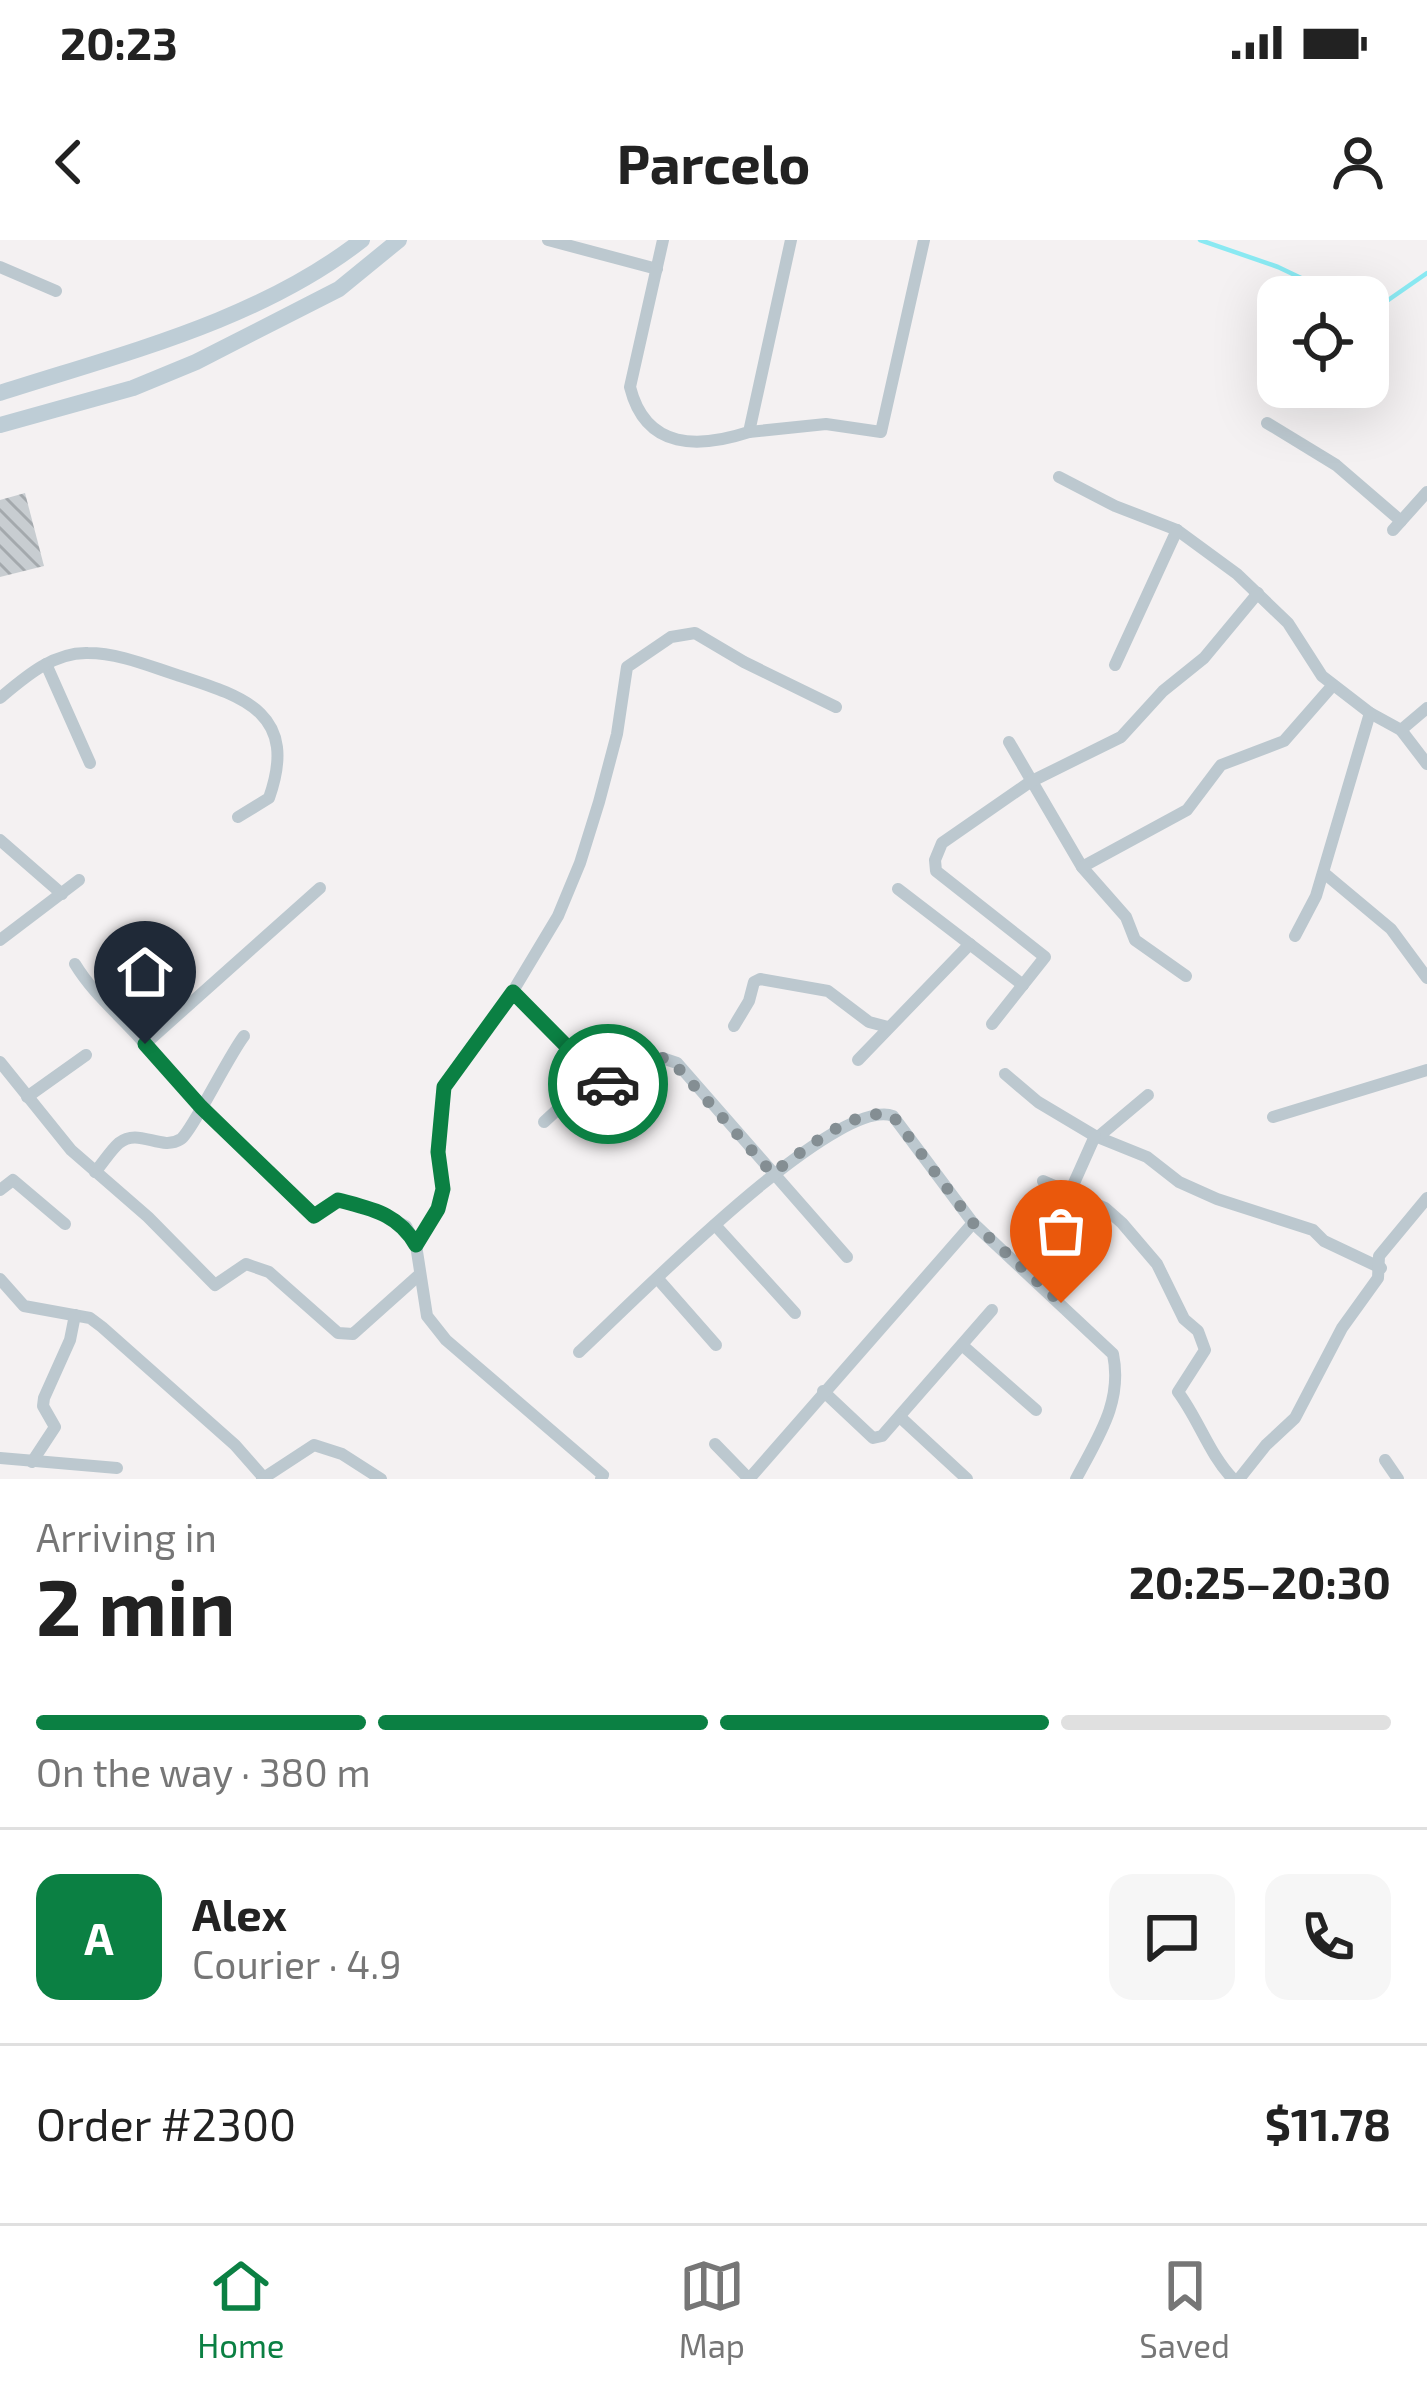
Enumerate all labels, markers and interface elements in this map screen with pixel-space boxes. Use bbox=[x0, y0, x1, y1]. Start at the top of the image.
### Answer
text: 20:23 bbox=[60, 15, 178, 69]
icon: back bbox=[36, 129, 102, 195]
icon: person bbox=[1325, 129, 1391, 195]
text: Parcelo bbox=[617, 130, 810, 195]
map controls bbox=[1257, 276, 1389, 408]
button: locate bbox=[1257, 276, 1389, 408]
pin bbox=[94, 921, 196, 1044]
icon: home bbox=[112, 939, 178, 1005]
courier bbox=[548, 1024, 668, 1144]
icon: car bbox=[575, 1051, 641, 1117]
pin bbox=[1010, 1180, 1112, 1303]
icon: bag bbox=[1028, 1198, 1094, 1264]
text: Arriving in bbox=[36, 1513, 217, 1560]
text: 20:25–20:30 bbox=[1129, 1554, 1391, 1608]
text: 2 min bbox=[36, 1558, 235, 1652]
text: On the way · 380 m bbox=[36, 1748, 371, 1795]
button: chat bbox=[1109, 1874, 1235, 2000]
button: phone bbox=[1265, 1874, 1391, 2000]
text: Alex bbox=[192, 1886, 287, 1940]
text: A bbox=[84, 1910, 114, 1964]
text: Courier · 4.9 bbox=[192, 1940, 402, 1987]
text: Order #2300 bbox=[36, 2096, 296, 2150]
text: $11.78 bbox=[1265, 2096, 1391, 2150]
tab: Home bbox=[197, 2253, 285, 2365]
tab: Map bbox=[679, 2253, 745, 2365]
tab: Saved bbox=[1139, 2253, 1230, 2365]

